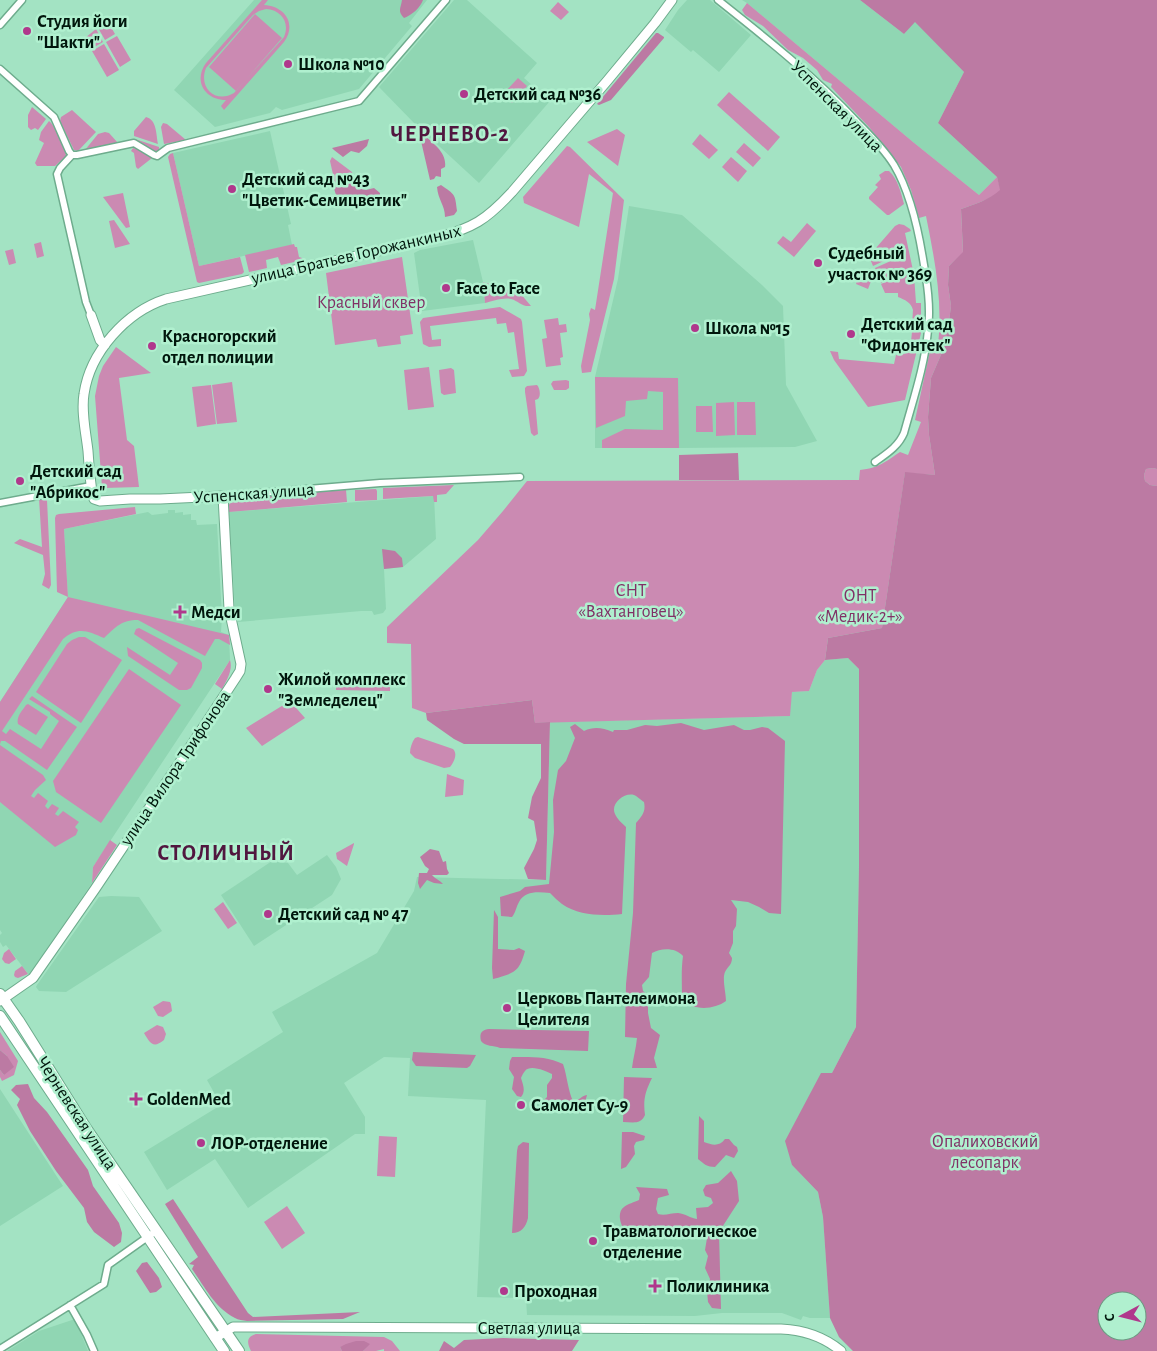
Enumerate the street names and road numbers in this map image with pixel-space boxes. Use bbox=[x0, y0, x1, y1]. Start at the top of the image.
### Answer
street label: Успенская улица bbox=[787, 58, 885, 156]
street label: улица Братьев Горожанкиных bbox=[249, 222, 463, 288]
street label: Успенская улица bbox=[193, 481, 315, 507]
street label: улица Вилора Трифонова bbox=[117, 688, 234, 850]
street label: Черневская улица bbox=[33, 1054, 119, 1173]
street label: Светлая улица bbox=[477, 1320, 581, 1338]

